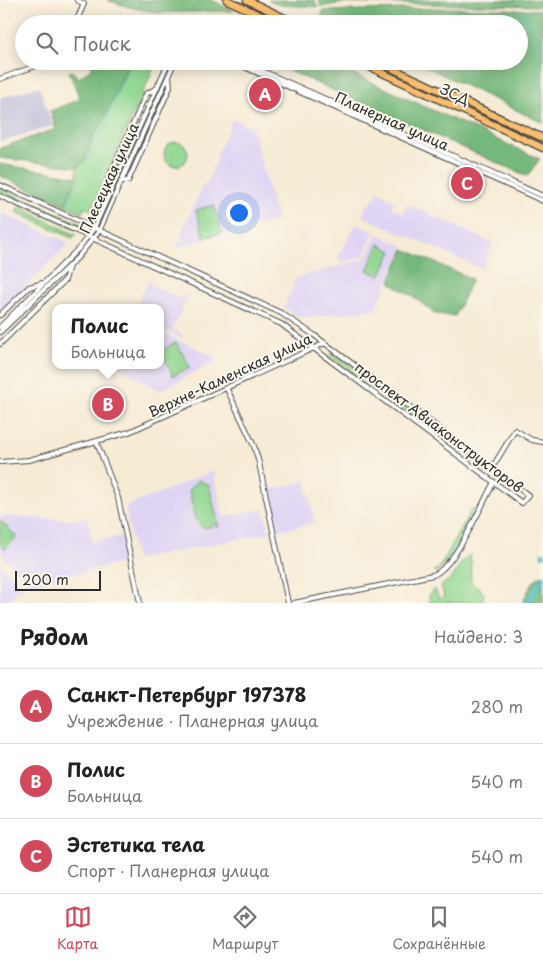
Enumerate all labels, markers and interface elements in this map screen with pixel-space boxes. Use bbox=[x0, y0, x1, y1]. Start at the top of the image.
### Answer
search box bbox=[15, 15, 528, 70]
icon: search bbox=[33, 29, 61, 57]
text: Поиск bbox=[73, 29, 131, 57]
pin: A bbox=[249, 75, 281, 113]
street label: ЗСД bbox=[437, 78, 473, 110]
street label: Планерная улица bbox=[332, 87, 452, 156]
street label: Плесецкая улица bbox=[74, 119, 144, 237]
pin: C bbox=[451, 164, 483, 202]
your location bbox=[226, 200, 252, 226]
popup bbox=[52, 304, 164, 369]
text: Полис bbox=[70, 311, 129, 339]
street label: Верхне-Каменская улица bbox=[145, 328, 315, 422]
text: Больница bbox=[70, 339, 146, 363]
street label: проспект Авиаконструкторов bbox=[350, 357, 528, 497]
pin: B bbox=[92, 385, 124, 423]
scale bar bbox=[15, 568, 101, 591]
text: 200 m bbox=[22, 569, 69, 590]
text: Рядом bbox=[20, 620, 88, 652]
text: Найдено: 3 bbox=[434, 624, 523, 648]
text: Санкт-Петербург 197378 bbox=[67, 680, 306, 708]
text: A bbox=[30, 694, 42, 718]
text: 280 m bbox=[471, 694, 523, 718]
text: Учреждение · Планерная улица bbox=[67, 708, 318, 732]
text: Полис bbox=[67, 755, 125, 783]
text: B bbox=[31, 769, 41, 793]
text: 540 m bbox=[470, 769, 523, 793]
text: Больница bbox=[67, 783, 142, 807]
text: Эстетика тела bbox=[67, 830, 205, 858]
text: C bbox=[30, 844, 42, 868]
text: 540 m bbox=[470, 844, 523, 868]
text: Спорт · Планерная улица bbox=[67, 858, 269, 882]
tab: Карта bbox=[57, 903, 98, 954]
tab: Маршрут bbox=[212, 903, 278, 954]
tab: Сохранённые bbox=[392, 903, 486, 954]

